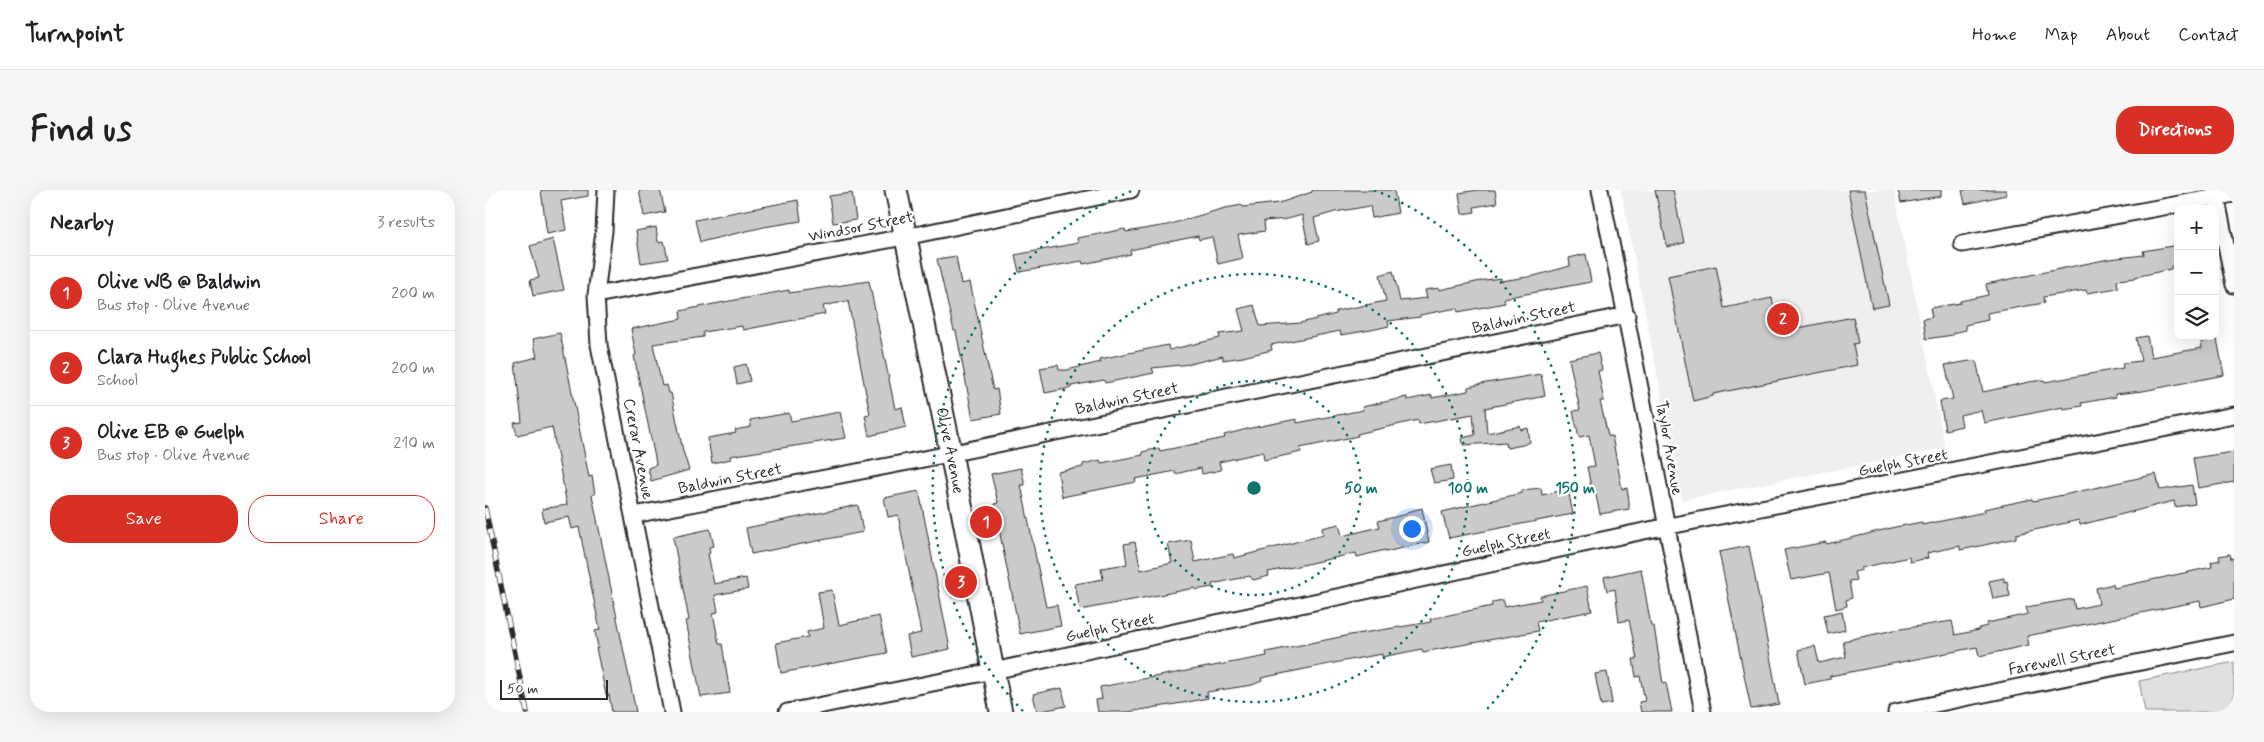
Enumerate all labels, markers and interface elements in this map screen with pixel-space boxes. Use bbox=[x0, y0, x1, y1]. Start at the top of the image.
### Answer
text: Turnpoint bbox=[25, 19, 125, 50]
text: Home bbox=[1972, 23, 2017, 47]
text: Map bbox=[2045, 23, 2078, 47]
text: About bbox=[2106, 23, 2150, 47]
text: Contact bbox=[2178, 23, 2239, 47]
button: Directions bbox=[2116, 106, 2234, 154]
text: Find us bbox=[30, 107, 132, 153]
map controls bbox=[2174, 205, 2219, 340]
button: + bbox=[2174, 205, 2219, 250]
street label: Windsor Street bbox=[807, 206, 916, 247]
text: Nearby bbox=[50, 209, 114, 237]
text: 3 results bbox=[377, 212, 435, 233]
button: − bbox=[2174, 250, 2219, 295]
text: Olive WB @ Baldwin bbox=[97, 270, 261, 295]
text: 1 bbox=[62, 283, 70, 304]
text: 200 m bbox=[391, 283, 435, 304]
text: Bus stop · Olive Avenue bbox=[97, 295, 250, 316]
button: layers bbox=[2174, 295, 2219, 340]
street label: Baldwin Street bbox=[1470, 297, 1578, 339]
pin: 2 bbox=[1767, 300, 1799, 338]
text: Clara Hughes Public School bbox=[97, 345, 311, 370]
text: 2 bbox=[62, 358, 70, 379]
text: 200 m bbox=[391, 358, 435, 379]
text: School bbox=[97, 370, 138, 391]
street label: Baldwin Street bbox=[1073, 378, 1181, 420]
street label: Crerar Avenue bbox=[618, 397, 658, 502]
street label: Taylor Avenue bbox=[1650, 399, 1688, 497]
street label: Olive Avenue bbox=[931, 405, 969, 495]
text: Olive EB @ Guelph bbox=[97, 420, 245, 445]
text: 3 bbox=[62, 433, 70, 454]
text: 210 m bbox=[394, 433, 435, 454]
street label: Guelph Street bbox=[1857, 444, 1949, 482]
text: Bus stop · Olive Avenue bbox=[97, 445, 250, 466]
street label: Baldwin Street bbox=[676, 459, 784, 499]
centre of rings bbox=[1245, 479, 1263, 497]
text: 50 m bbox=[1344, 479, 1378, 499]
text: 100 m bbox=[1448, 479, 1488, 499]
text: 150 m bbox=[1555, 479, 1595, 499]
button: Save bbox=[50, 495, 238, 543]
button: Share bbox=[248, 495, 435, 543]
pin: 1 bbox=[970, 503, 1002, 541]
your location bbox=[1399, 516, 1425, 542]
street label: Guelph Street bbox=[1460, 523, 1552, 563]
pin: 3 bbox=[945, 563, 977, 601]
street label: Guelph Street bbox=[1064, 608, 1156, 648]
street label: Farewell Street bbox=[2007, 639, 2118, 681]
scale bar bbox=[500, 677, 607, 700]
text: 50 m bbox=[507, 680, 538, 698]

